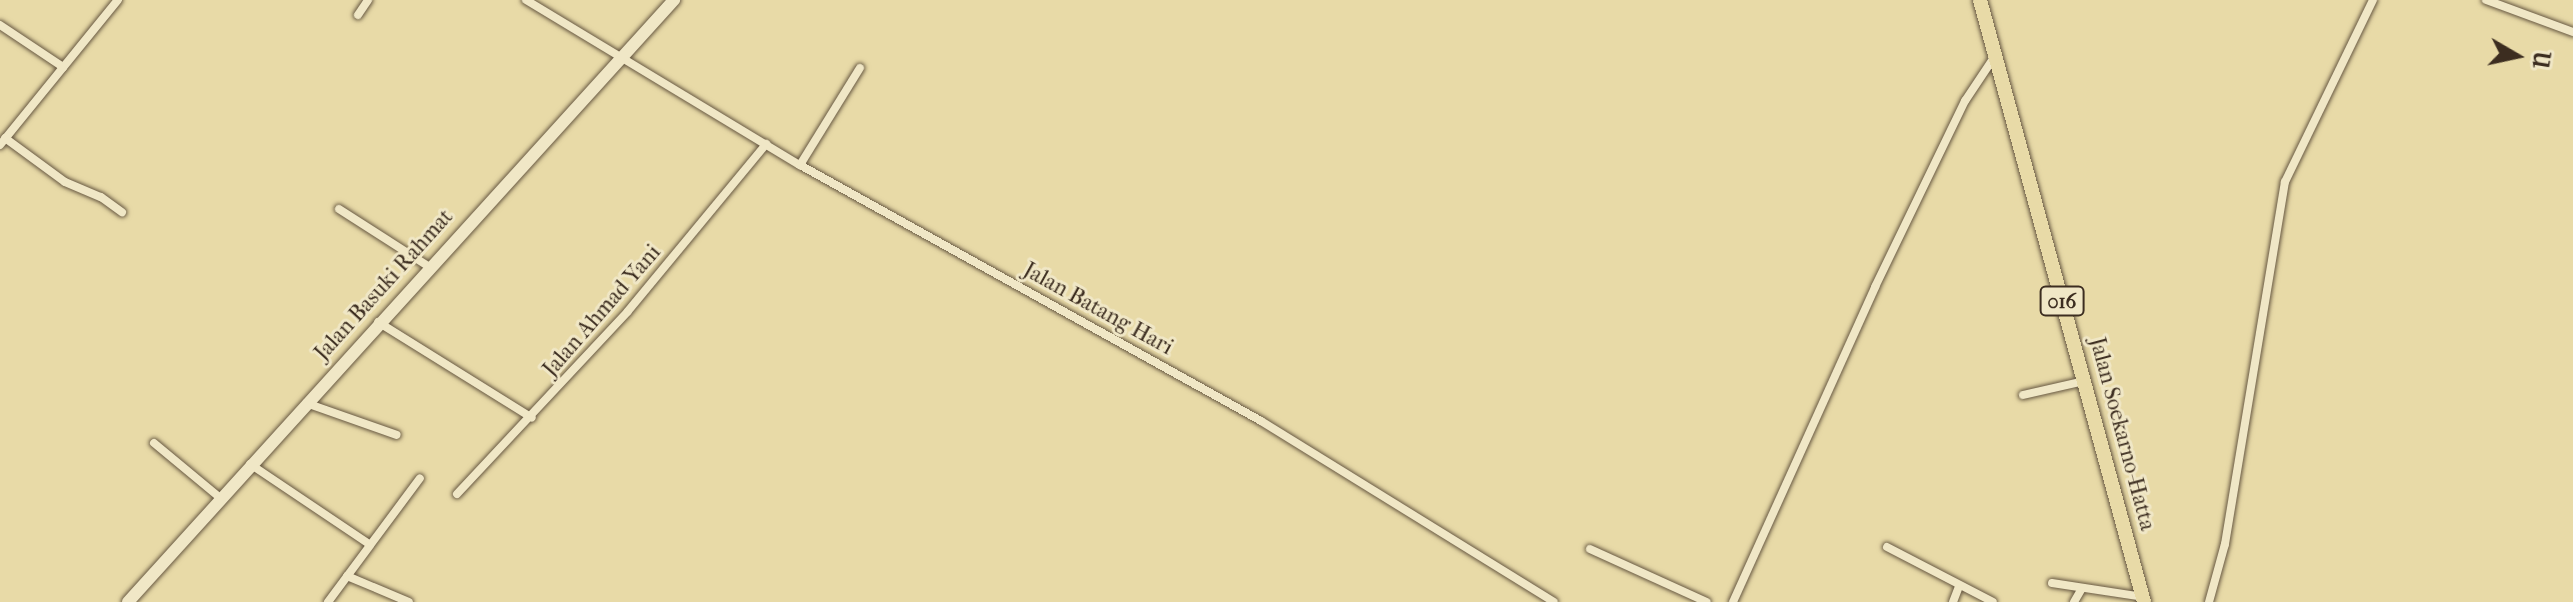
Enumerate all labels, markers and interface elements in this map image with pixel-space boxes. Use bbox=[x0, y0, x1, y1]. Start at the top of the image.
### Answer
north arrow bbox=[2477, 16, 2557, 96]
text: U bbox=[2527, 49, 2555, 70]
street label: Jalan Basuki Rahmat bbox=[309, 204, 459, 366]
street label: Jalan Ahmad Yani bbox=[538, 240, 666, 382]
street label: Jalan Batang Hari bbox=[1019, 257, 1177, 361]
road number: 016 bbox=[2038, 285, 2086, 317]
street label: Jalan Soekarno-Hatta bbox=[2084, 335, 2160, 533]

